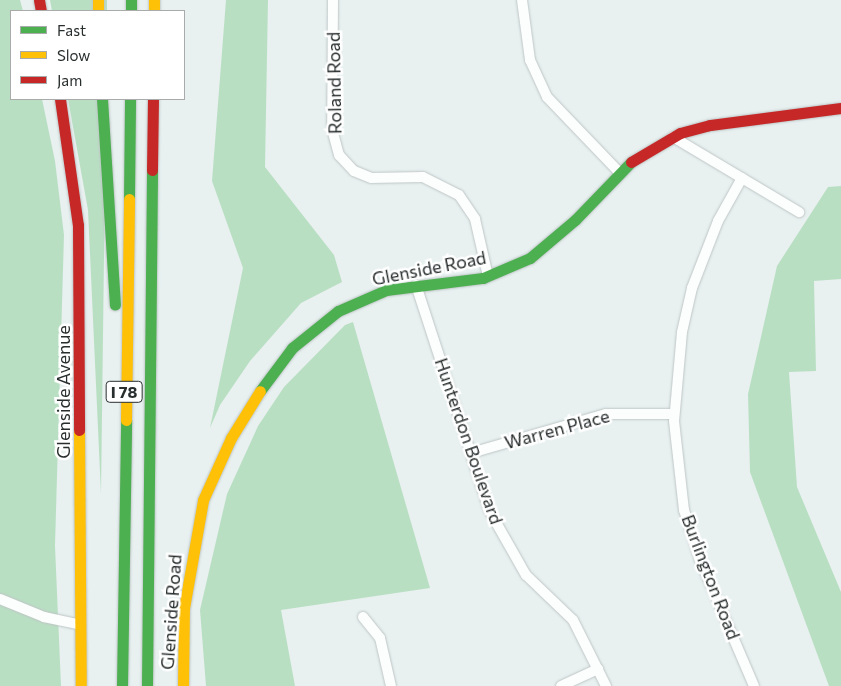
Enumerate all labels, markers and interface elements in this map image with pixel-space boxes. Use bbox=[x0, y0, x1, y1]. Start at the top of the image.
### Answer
legend bbox=[10, 10, 185, 100]
text: Fast bbox=[57, 21, 86, 39]
street label: Roland Road bbox=[322, 32, 346, 134]
text: Slow bbox=[57, 46, 90, 64]
text: Jam bbox=[57, 71, 82, 89]
street label: Glenside Road bbox=[370, 246, 488, 290]
street label: Glenside Avenue bbox=[52, 325, 74, 459]
street label: Hunterdon Boulevard bbox=[430, 355, 508, 527]
road number: I 78 bbox=[105, 378, 143, 406]
street label: Warren Place bbox=[502, 405, 612, 453]
street label: Burlington Road bbox=[677, 512, 745, 642]
street label: Glenside Road bbox=[156, 554, 186, 670]

